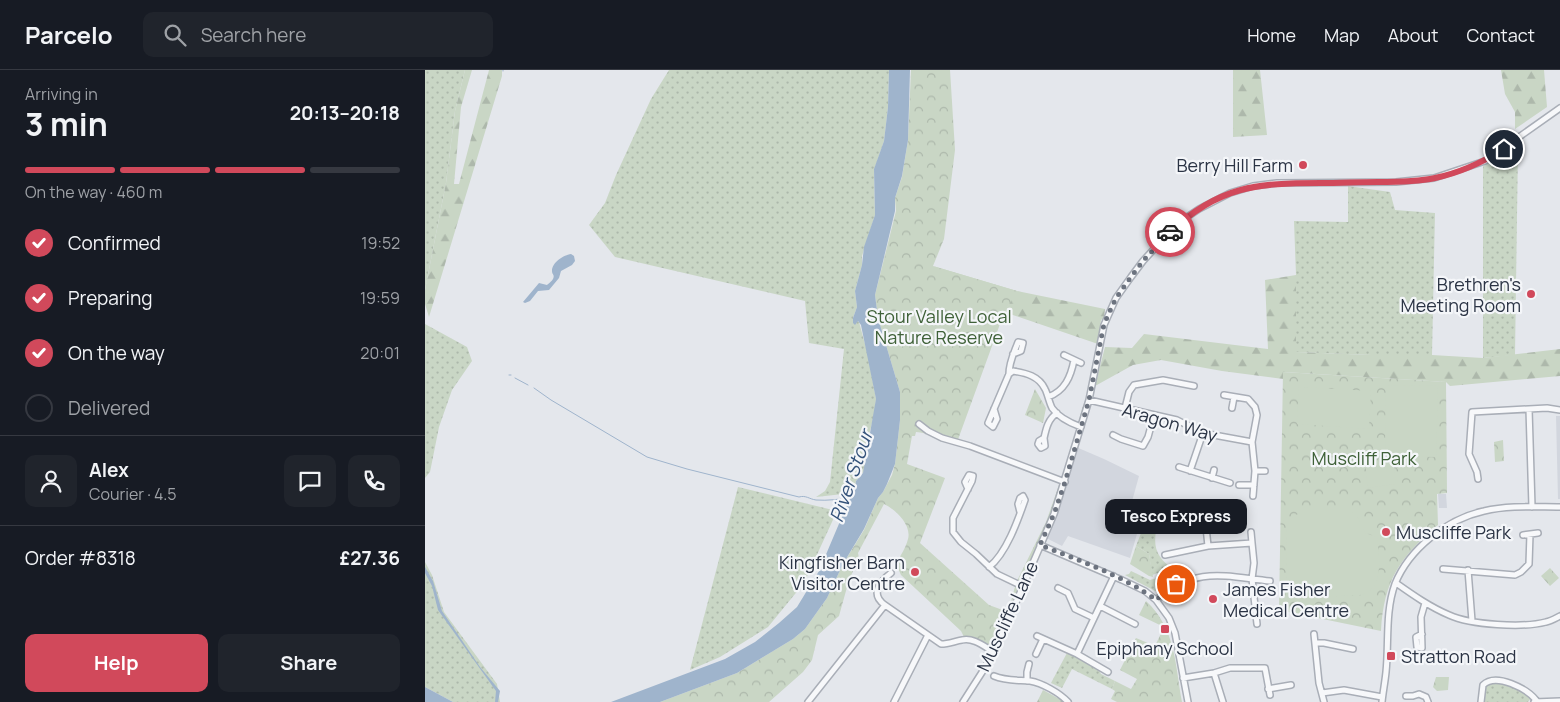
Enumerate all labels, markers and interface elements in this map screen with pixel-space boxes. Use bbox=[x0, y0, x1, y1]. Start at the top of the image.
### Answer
search box bbox=[143, 12, 493, 57]
text: Parcelo bbox=[25, 18, 113, 51]
icon: search bbox=[161, 21, 189, 49]
text: Search here bbox=[201, 22, 306, 48]
text: Home bbox=[1247, 23, 1296, 47]
text: Map bbox=[1324, 23, 1360, 47]
text: About bbox=[1388, 23, 1438, 47]
text: Contact bbox=[1466, 23, 1535, 47]
text: Arriving in bbox=[25, 83, 98, 105]
text: 20:13–20:18 bbox=[290, 100, 400, 126]
text: 3 min bbox=[25, 102, 108, 146]
pin bbox=[1483, 128, 1525, 170]
icon: home bbox=[1490, 135, 1518, 163]
place label: Berry Hill Farm bbox=[1177, 153, 1293, 177]
marker: Berry Hill Farm bbox=[1297, 159, 1309, 171]
text: On the way · 460 m bbox=[25, 181, 162, 203]
courier bbox=[1145, 207, 1195, 257]
icon: car bbox=[1156, 218, 1184, 246]
icon: check bbox=[25, 229, 53, 257]
text: Confirmed bbox=[68, 230, 161, 256]
text: 19:52 bbox=[361, 232, 400, 254]
place label: Brethren's Meeting Room bbox=[1401, 272, 1521, 317]
icon: check bbox=[25, 284, 53, 312]
text: Preparing bbox=[68, 285, 153, 311]
text: 19:59 bbox=[360, 287, 400, 309]
marker: Brethren's Meeting Room bbox=[1525, 288, 1537, 300]
park label: Stour Valley Local Nature Reserve bbox=[866, 304, 1012, 349]
icon: check bbox=[25, 339, 53, 367]
text: On the way bbox=[68, 340, 165, 366]
text: 20:01 bbox=[360, 342, 400, 364]
text: Delivered bbox=[68, 395, 150, 421]
street label: Aragon Way bbox=[1120, 397, 1221, 447]
water label: River Stour bbox=[823, 424, 880, 526]
park label: Muscliff Park bbox=[1312, 446, 1417, 470]
button: person bbox=[25, 455, 77, 507]
button: chat bbox=[284, 455, 336, 507]
button: phone bbox=[348, 455, 400, 507]
text: Alex bbox=[89, 457, 129, 483]
text: Courier · 4.5 bbox=[89, 483, 176, 505]
callout: Tesco Express bbox=[1105, 499, 1247, 534]
text: Tesco Express bbox=[1121, 505, 1231, 527]
place label: Muscliffe Park bbox=[1396, 520, 1512, 544]
marker: Muscliffe Park bbox=[1380, 526, 1392, 538]
text: Order #8318 bbox=[25, 545, 136, 571]
text: £27.36 bbox=[339, 545, 400, 571]
place label: Kingfisher Barn Visitor Centre bbox=[779, 550, 905, 595]
street label: Muscliffe Lane bbox=[971, 557, 1043, 675]
pin bbox=[1155, 563, 1197, 605]
marker: Kingfisher Barn Visitor Centre bbox=[909, 566, 921, 578]
icon: bag bbox=[1162, 570, 1190, 598]
place label: James Fisher Medical Centre bbox=[1223, 577, 1349, 622]
marker: James Fisher Medical Centre bbox=[1207, 593, 1219, 605]
marker: Epiphany School bbox=[1159, 623, 1171, 635]
button: Help bbox=[25, 634, 208, 692]
button: Share bbox=[218, 634, 400, 692]
place label: Epiphany School bbox=[1096, 636, 1234, 660]
place label: Stratton Road bbox=[1401, 644, 1516, 668]
marker: Stratton Road bbox=[1385, 650, 1397, 662]

